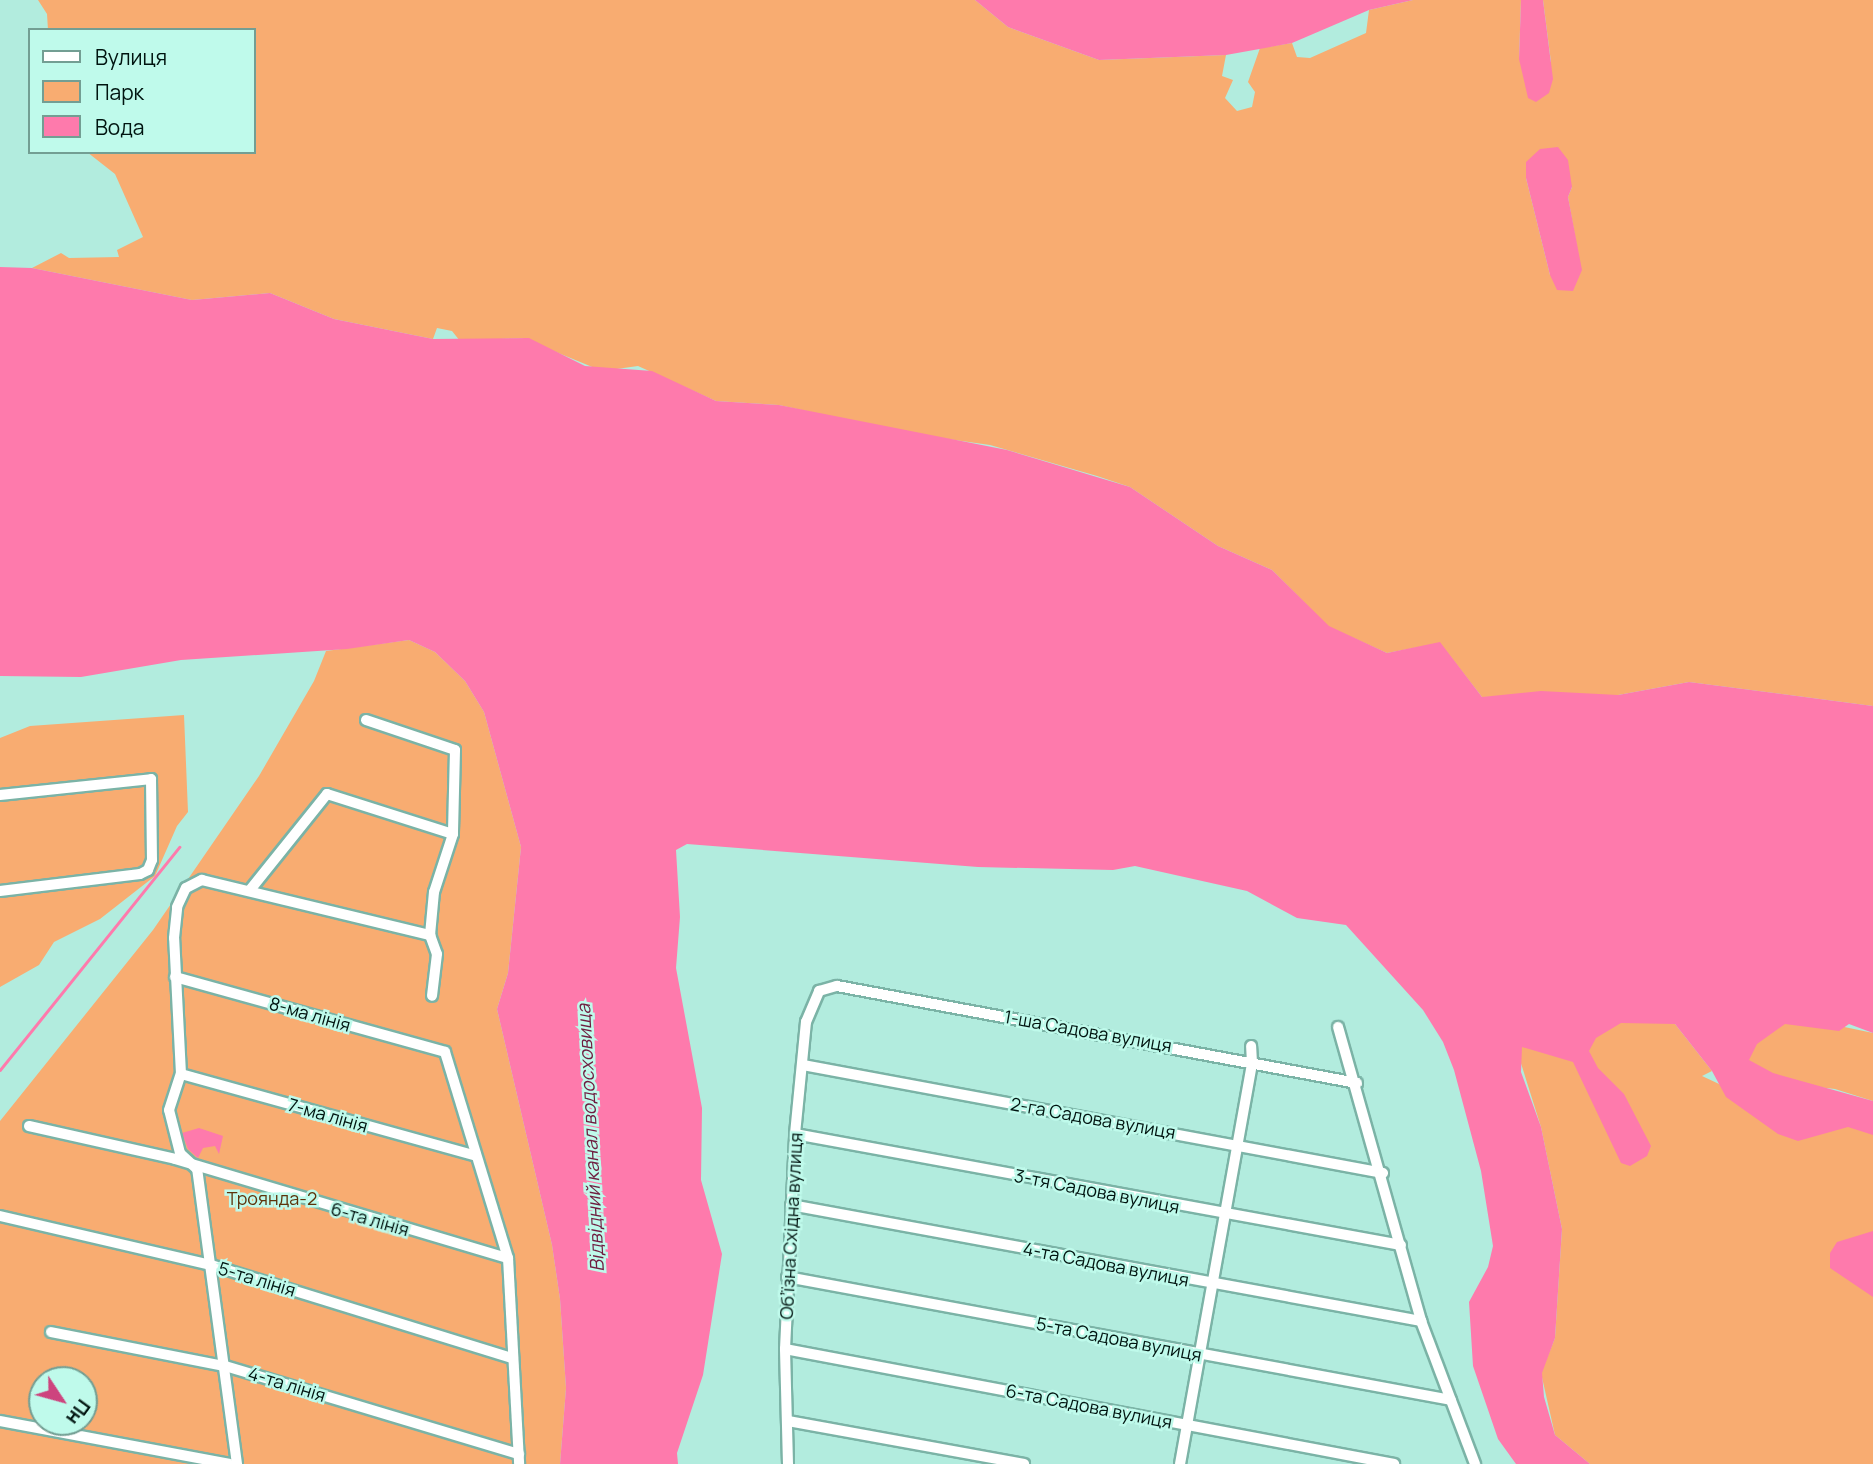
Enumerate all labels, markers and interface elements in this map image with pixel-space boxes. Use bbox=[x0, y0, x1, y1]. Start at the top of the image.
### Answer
legend bbox=[28, 28, 256, 154]
text: Вулиця bbox=[95, 43, 167, 71]
text: Парк bbox=[95, 78, 144, 106]
text: Вода bbox=[95, 113, 145, 141]
street label: 8-ма лінія bbox=[267, 992, 353, 1036]
water label: Відвідний канал водосховища bbox=[573, 1004, 609, 1272]
street label: 1-ша Садова вулиця bbox=[1003, 1006, 1173, 1056]
street label: 7-ма лінія bbox=[286, 1093, 370, 1137]
street label: 2-га Садова вулиця bbox=[1009, 1093, 1177, 1143]
street label: Обʼїзна Східна вулиця bbox=[775, 1132, 807, 1320]
street label: 3-тя Садова вулиця bbox=[1013, 1164, 1181, 1218]
park label: Троянда-2 bbox=[227, 1187, 317, 1209]
street label: 6-та лінія bbox=[328, 1198, 412, 1240]
street label: 4-та Садова вулиця bbox=[1021, 1237, 1191, 1291]
street label: 5-та лінія bbox=[216, 1257, 298, 1301]
street label: 5-та Садова вулиця bbox=[1034, 1312, 1204, 1366]
street label: 4-та лінія bbox=[246, 1362, 328, 1406]
north arrow bbox=[28, 1366, 98, 1436]
street label: 6-та Садова вулиця bbox=[1004, 1379, 1174, 1433]
text: Пн bbox=[60, 1394, 96, 1430]

